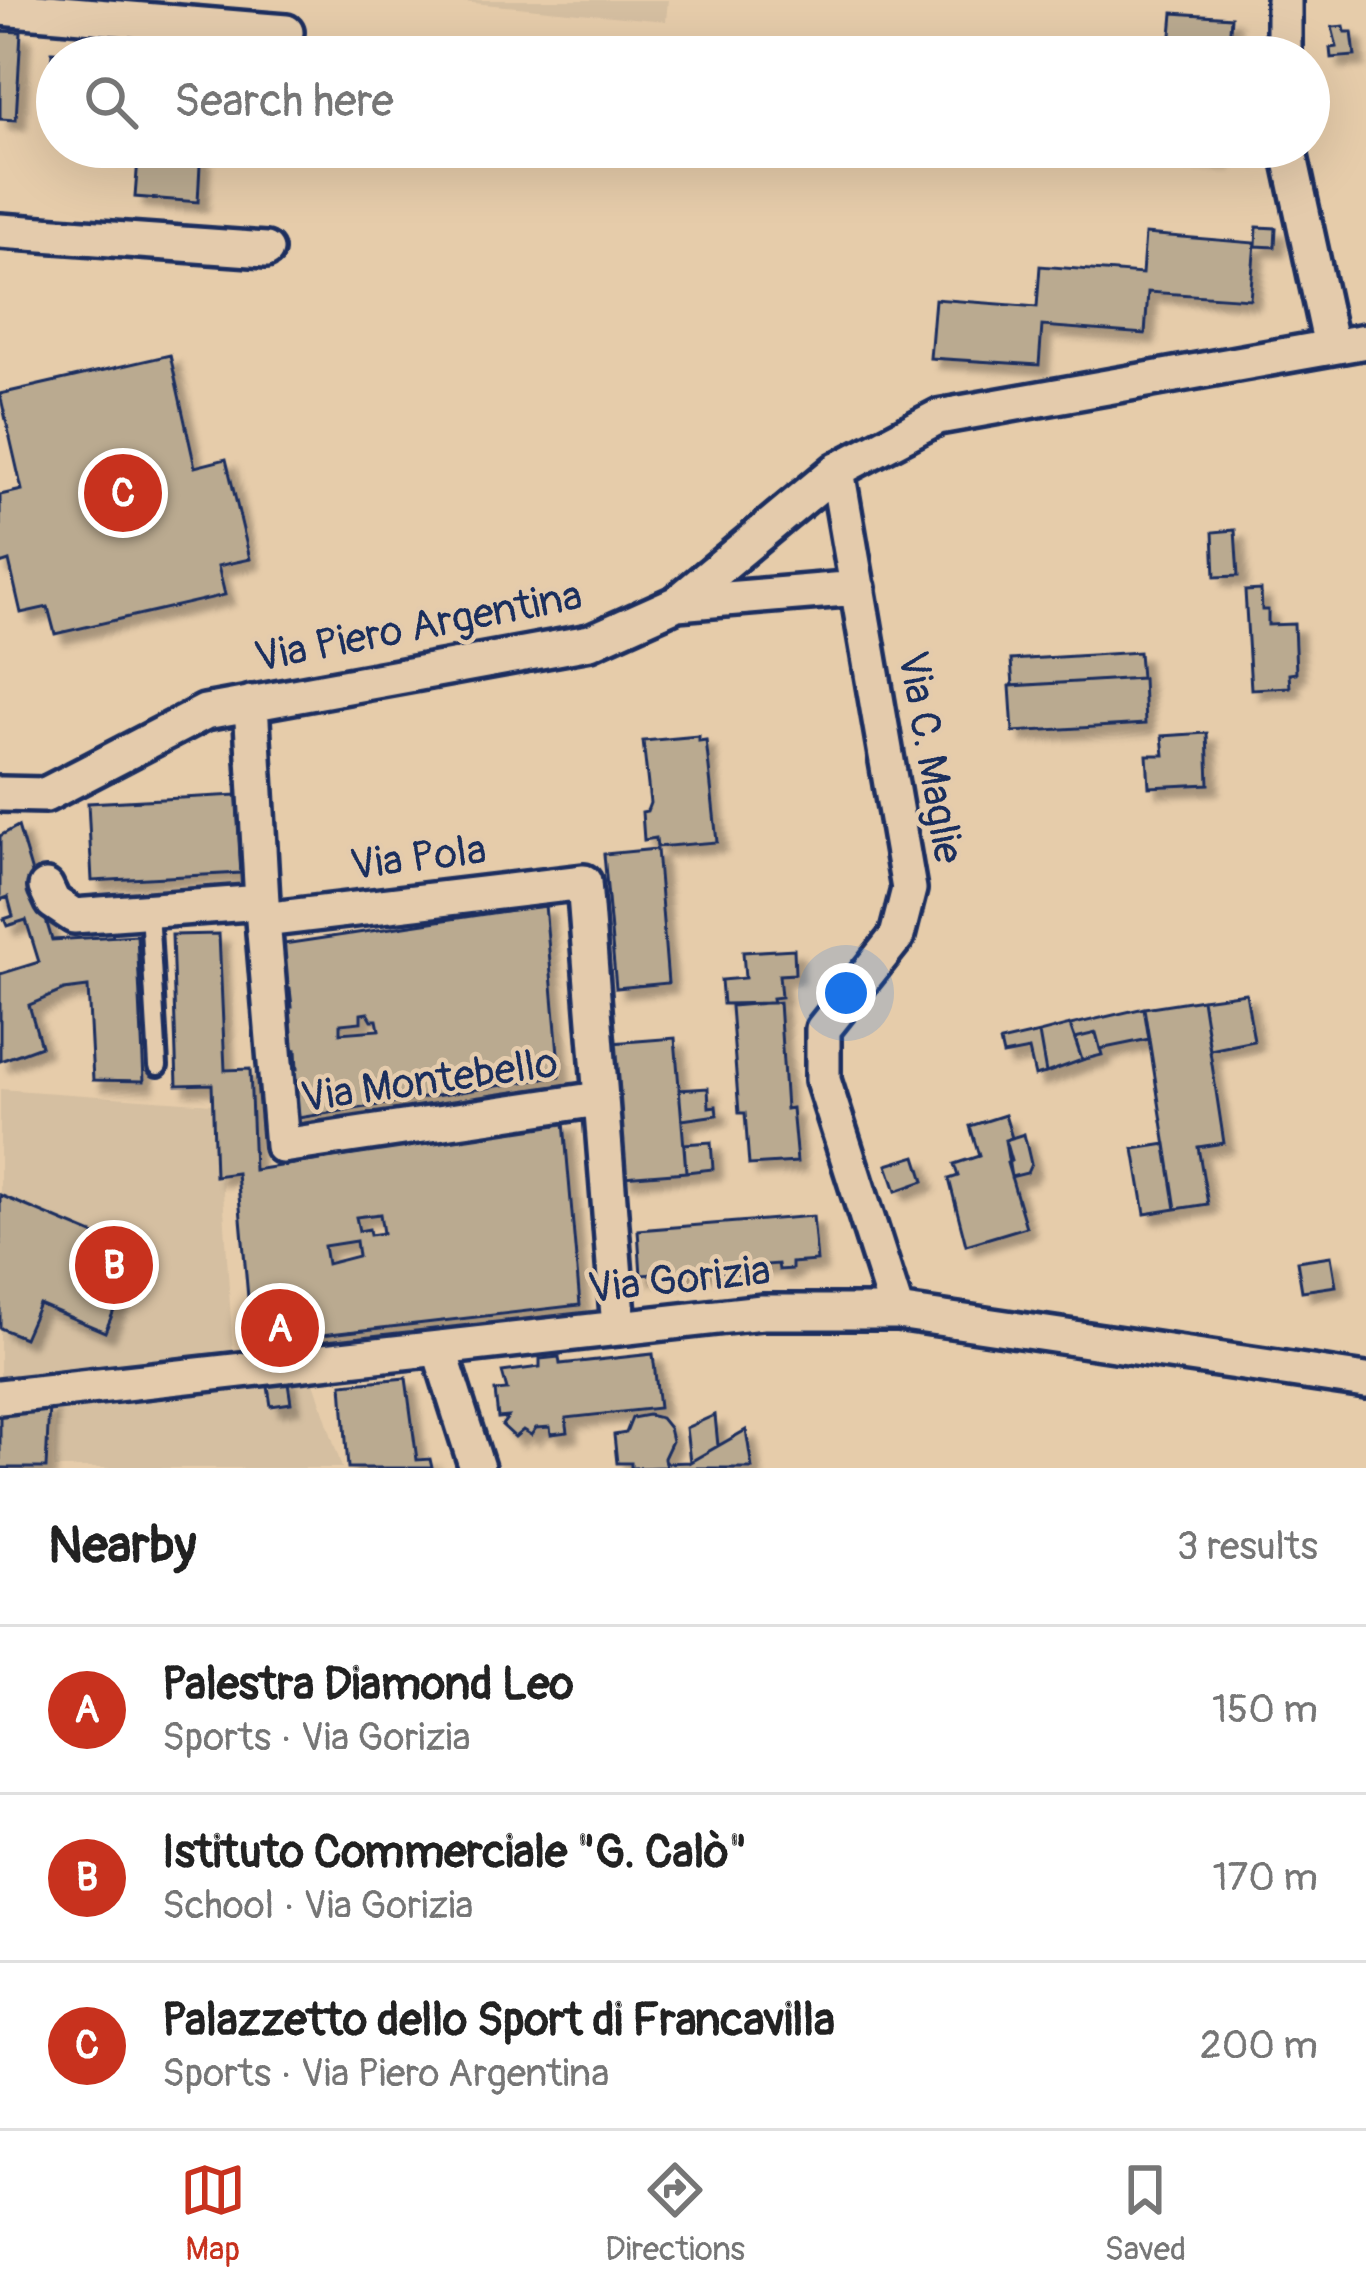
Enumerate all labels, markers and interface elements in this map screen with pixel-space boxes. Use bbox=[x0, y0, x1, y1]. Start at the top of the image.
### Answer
search box bbox=[36, 36, 1330, 168]
icon: search bbox=[78, 69, 144, 135]
text: Search here bbox=[174, 74, 394, 130]
pin: C bbox=[84, 448, 162, 538]
street label: Via Piero Argentina bbox=[250, 570, 586, 684]
street label: Via C. Maglie bbox=[886, 647, 974, 868]
street label: Via Pola bbox=[347, 824, 489, 892]
your location bbox=[816, 963, 876, 1023]
street label: Via Montebello bbox=[298, 1037, 561, 1125]
pin: B bbox=[75, 1220, 153, 1310]
street label: Via Gorizia bbox=[585, 1245, 773, 1315]
pin: A bbox=[241, 1283, 319, 1373]
text: Nearby bbox=[48, 1514, 196, 1578]
text: 3 results bbox=[1177, 1522, 1318, 1571]
text: Palestra Diamond Leo bbox=[162, 1657, 574, 1713]
text: A bbox=[74, 1685, 100, 1734]
text: 150 m bbox=[1212, 1685, 1318, 1734]
text: Sports · Via Gorizia bbox=[162, 1713, 471, 1762]
text: Istituto Commerciale "G. Calò" bbox=[162, 1825, 747, 1881]
text: B bbox=[76, 1853, 98, 1902]
text: 170 m bbox=[1212, 1853, 1318, 1902]
text: School · Via Gorizia bbox=[162, 1881, 474, 1930]
text: Palazzetto dello Sport di Francavilla bbox=[162, 1993, 835, 2049]
text: C bbox=[75, 2021, 99, 2070]
text: 200 m bbox=[1200, 2021, 1318, 2070]
text: Sports · Via Piero Argentina bbox=[162, 2049, 609, 2098]
tab: Map bbox=[180, 2157, 246, 2270]
tab: Directions bbox=[605, 2157, 745, 2270]
tab: Saved bbox=[1104, 2157, 1186, 2270]

